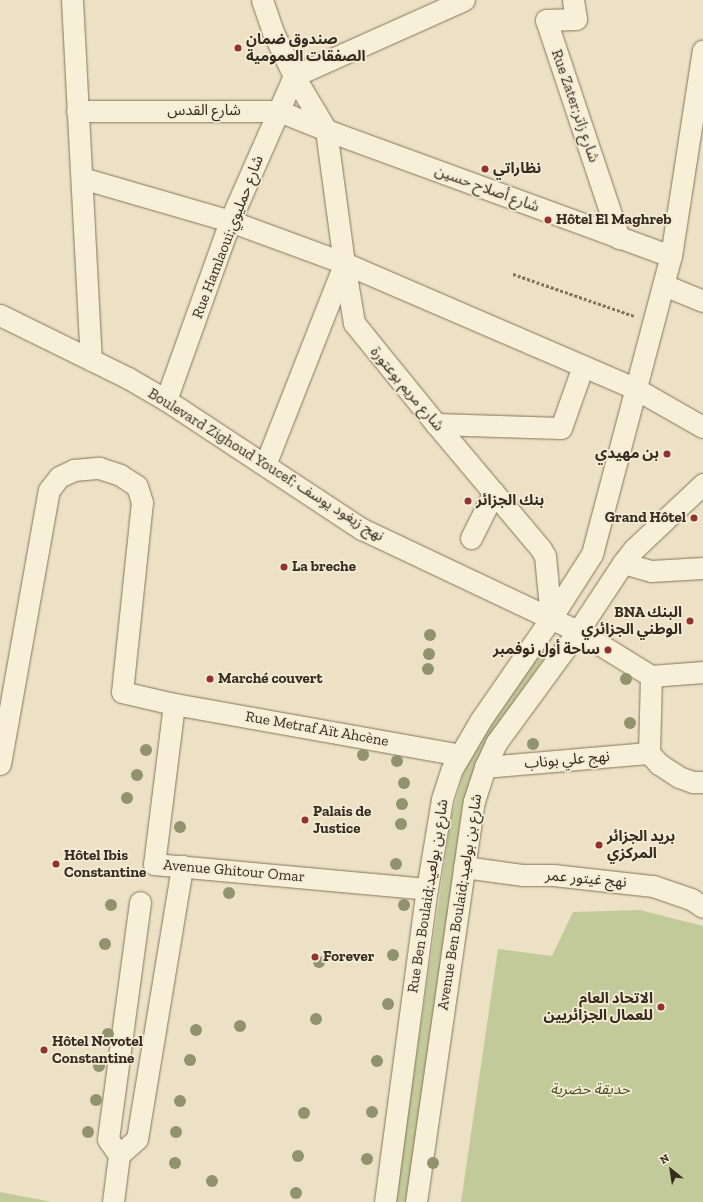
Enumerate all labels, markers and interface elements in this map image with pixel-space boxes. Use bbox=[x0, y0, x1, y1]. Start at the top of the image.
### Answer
place label: صندوق ضمان الصفقات العمومية bbox=[246, 30, 366, 65]
marker: صندوق ضمان الصفقات العمومية bbox=[233, 43, 243, 53]
street label: Rue Zater;شارع زاتر bbox=[547, 47, 603, 165]
street label: شارع القدس bbox=[167, 102, 241, 120]
street label: Rue Hamlaoui;شارع حمليوي bbox=[189, 153, 267, 321]
place label: نظاراتي bbox=[493, 160, 541, 178]
street label: شارع أصلاح حسين bbox=[432, 162, 542, 216]
marker: نظاراتي bbox=[480, 164, 490, 174]
place label: Hôtel El Maghreb bbox=[556, 211, 672, 229]
marker: Hôtel El Maghreb bbox=[543, 215, 553, 225]
street label: شارع مريم بوعتورة bbox=[366, 343, 448, 435]
street label: Boulevard Zighoud Youcef; نهج زيغود يوسف bbox=[144, 384, 388, 546]
place label: بن مهيدي bbox=[595, 445, 659, 463]
marker: بن مهيدي bbox=[662, 449, 672, 459]
place label: بنك الجزائر bbox=[476, 492, 544, 510]
marker: بنك الجزائر bbox=[463, 496, 473, 506]
place label: Grand Hôtel bbox=[605, 509, 686, 527]
marker: Grand Hôtel bbox=[689, 513, 699, 523]
place label: La breche bbox=[292, 558, 356, 576]
marker: La breche bbox=[279, 562, 289, 572]
place label: BNA البنك الوطني الجزائري bbox=[581, 603, 682, 638]
marker: BNA البنك الوطني الجزائري bbox=[685, 616, 695, 626]
place label: ساحة أول نوفمبر bbox=[493, 641, 600, 659]
marker: ساحة أول نوفمبر bbox=[603, 645, 613, 655]
place label: Marché couvert bbox=[218, 670, 322, 688]
marker: Marché couvert bbox=[205, 674, 215, 684]
street label: Rue Metraf Aït Ahcène bbox=[244, 707, 390, 751]
street label: نهج علي بوناب bbox=[524, 747, 610, 773]
street label: Avenue Ben Boulaid;شارع بن بولعيد bbox=[434, 793, 486, 1011]
street label: Rue Ben Boulaid;شارع بن بولعيد bbox=[404, 798, 452, 994]
place label: Palais de Justice bbox=[313, 802, 371, 837]
marker: Palais de Justice bbox=[300, 815, 310, 825]
place label: بريد الجزائر المركزي bbox=[607, 827, 675, 862]
marker: بريد الجزائر المركزي bbox=[594, 840, 604, 850]
place label: Hôtel Ibis Constantine bbox=[64, 846, 146, 881]
street label: Avenue Ghitour Omar bbox=[162, 856, 306, 886]
marker: Hôtel Ibis Constantine bbox=[51, 859, 61, 869]
street label: نهج غيتور عمر bbox=[545, 866, 627, 892]
place label: Forever bbox=[323, 948, 374, 966]
marker: Forever bbox=[310, 952, 320, 962]
place label: الاتحاد العام للعمال الجزائريين bbox=[544, 989, 653, 1024]
marker: الاتحاد العام للعمال الجزائريين bbox=[656, 1002, 666, 1012]
place label: Hôtel Novotel Constantine bbox=[52, 1032, 143, 1067]
marker: Hôtel Novotel Constantine bbox=[39, 1045, 49, 1055]
park label: حديقة حضرية bbox=[550, 1081, 630, 1099]
north arrow bbox=[651, 1150, 691, 1190]
text: N bbox=[658, 1151, 672, 1167]

